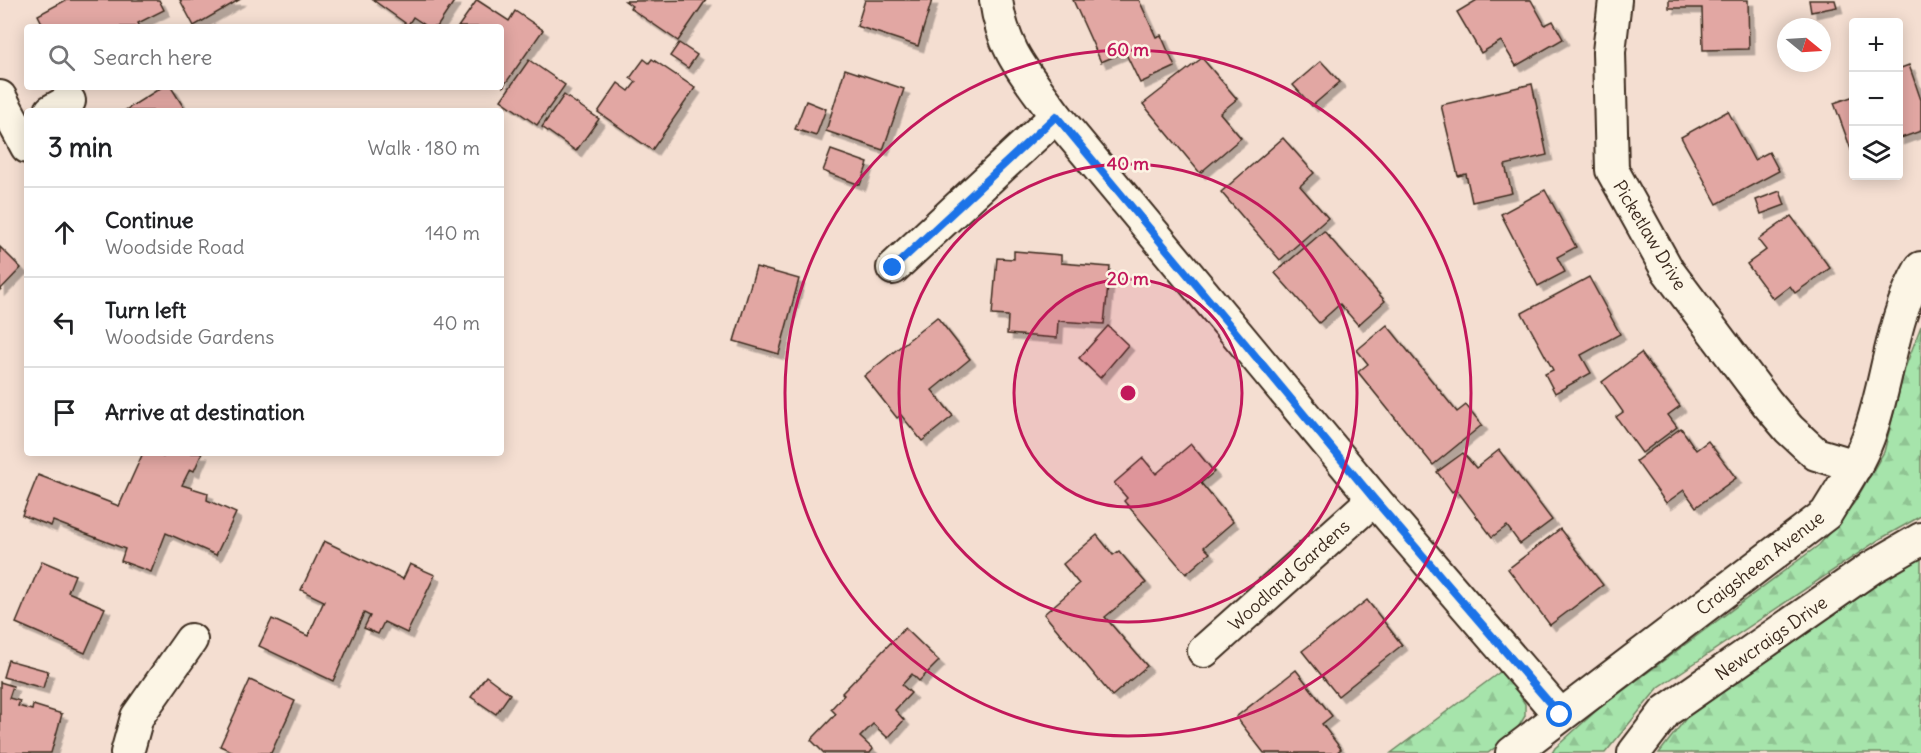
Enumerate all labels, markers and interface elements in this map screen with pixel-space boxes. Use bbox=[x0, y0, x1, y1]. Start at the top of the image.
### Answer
north arrow bbox=[1777, 18, 1831, 72]
map controls bbox=[1849, 18, 1903, 180]
button: + bbox=[1849, 18, 1903, 72]
search box bbox=[24, 24, 504, 90]
text: 60 m bbox=[1107, 38, 1149, 61]
icon: search bbox=[45, 41, 78, 74]
text: Search here bbox=[93, 43, 212, 71]
button: − bbox=[1849, 72, 1903, 126]
button: layers bbox=[1849, 126, 1903, 180]
text: 3 min bbox=[48, 131, 113, 164]
text: Walk · 180 m bbox=[368, 135, 480, 160]
text: 40 m bbox=[1107, 152, 1149, 175]
street label: Picketlaw Drive bbox=[1608, 176, 1692, 294]
text: Continue bbox=[105, 206, 194, 234]
icon: ahead bbox=[48, 216, 81, 249]
text: 140 m bbox=[425, 220, 480, 245]
text: Woodside Road bbox=[105, 234, 244, 259]
route end bbox=[879, 254, 905, 280]
text: 20 m bbox=[1107, 267, 1149, 290]
text: Turn left bbox=[105, 296, 186, 324]
icon: left bbox=[48, 306, 81, 339]
text: 40 m bbox=[433, 310, 480, 335]
text: Woodside Gardens bbox=[105, 324, 274, 349]
centre of rings bbox=[1118, 383, 1138, 403]
icon: arrive bbox=[48, 396, 81, 429]
text: Arrive at destination bbox=[105, 398, 305, 426]
street label: Craigsheen Avenue bbox=[1691, 506, 1829, 620]
street label: Woodland Gardens bbox=[1224, 514, 1354, 636]
street label: Newcraigs Drive bbox=[1710, 591, 1832, 685]
route start bbox=[1546, 701, 1572, 727]

